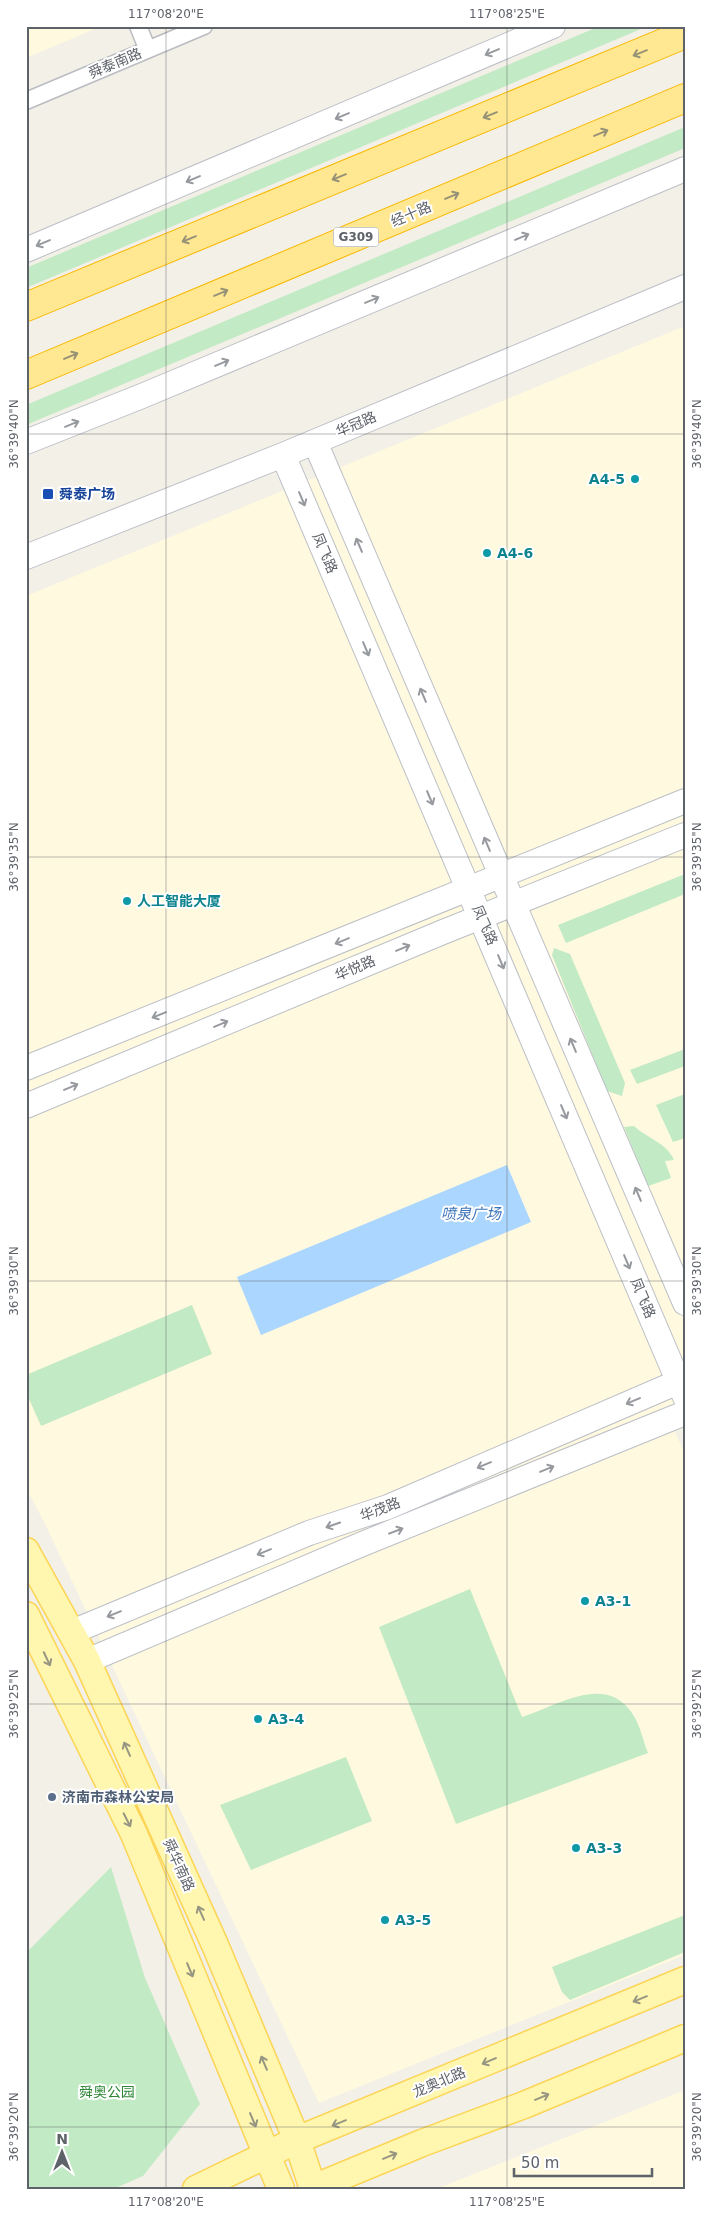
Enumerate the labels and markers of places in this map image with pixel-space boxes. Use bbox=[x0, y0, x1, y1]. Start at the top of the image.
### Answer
place label: A4-5 bbox=[589, 471, 625, 487]
marker: A4-5 bbox=[629, 473, 641, 485]
place label: 舜泰广场 bbox=[59, 486, 115, 502]
marker: 舜泰广场 bbox=[41, 487, 55, 501]
place label: A4-6 bbox=[497, 545, 533, 561]
marker: A4-6 bbox=[481, 547, 493, 559]
place label: 人工智能大厦 bbox=[137, 893, 221, 909]
marker: 人工智能大厦 bbox=[121, 895, 133, 907]
place label: A3-1 bbox=[595, 1593, 631, 1609]
marker: A3-1 bbox=[579, 1595, 591, 1607]
place label: A3-4 bbox=[268, 1711, 304, 1727]
marker: A3-4 bbox=[252, 1713, 264, 1725]
place label: 济南市森林公安局 bbox=[62, 1789, 174, 1805]
marker: 济南市森林公安局 bbox=[46, 1791, 58, 1803]
place label: A3-3 bbox=[586, 1840, 622, 1856]
marker: A3-3 bbox=[570, 1842, 582, 1854]
place label: A3-5 bbox=[395, 1912, 431, 1928]
marker: A3-5 bbox=[379, 1914, 391, 1926]

